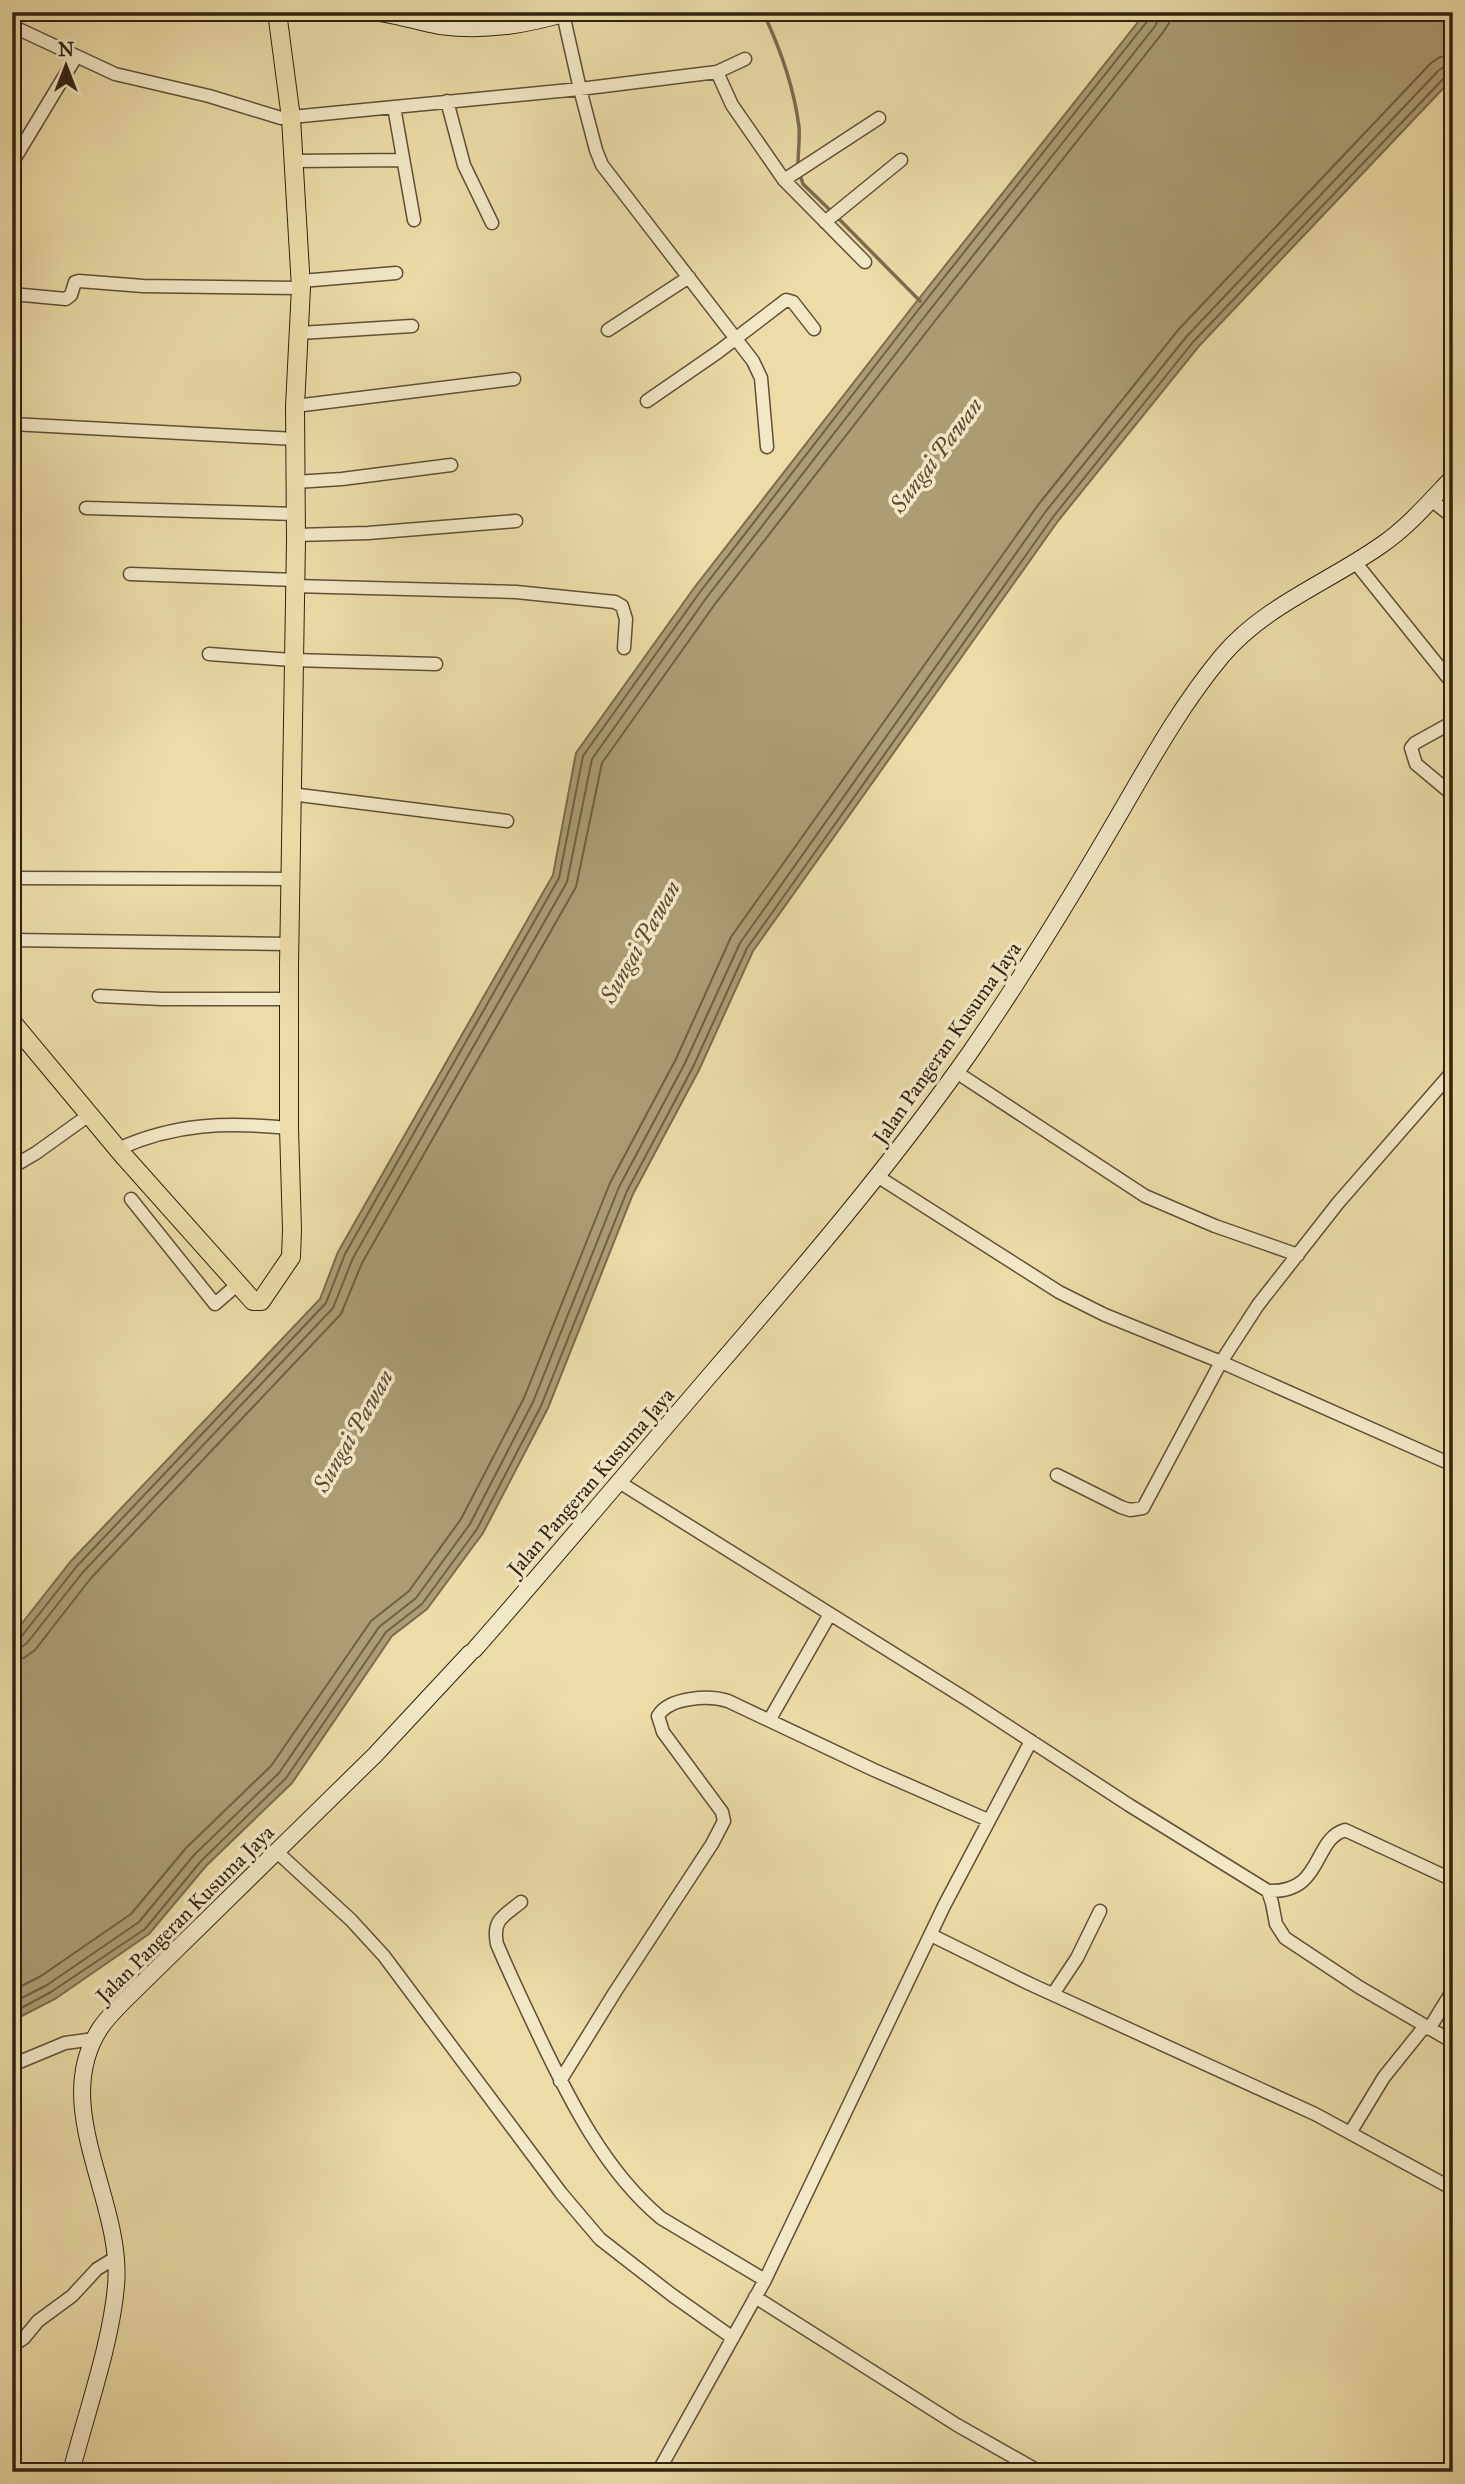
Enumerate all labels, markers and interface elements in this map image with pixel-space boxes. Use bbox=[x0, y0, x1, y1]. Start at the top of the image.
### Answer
north arrow bbox=[32, 32, 102, 102]
text: N bbox=[58, 38, 74, 61]
water label: Sungai Pawan bbox=[883, 392, 988, 519]
water label: Sungai Pawan bbox=[593, 876, 686, 1009]
street label: Jalan Pangeran Kusuma Jaya bbox=[866, 937, 1027, 1151]
water label: Sungai Pawan bbox=[306, 1365, 399, 1498]
street label: Jalan Pangeran Kusuma Jaya bbox=[501, 1382, 680, 1583]
street label: Jalan Pangeran Kusuma Jaya bbox=[89, 1819, 280, 2010]

